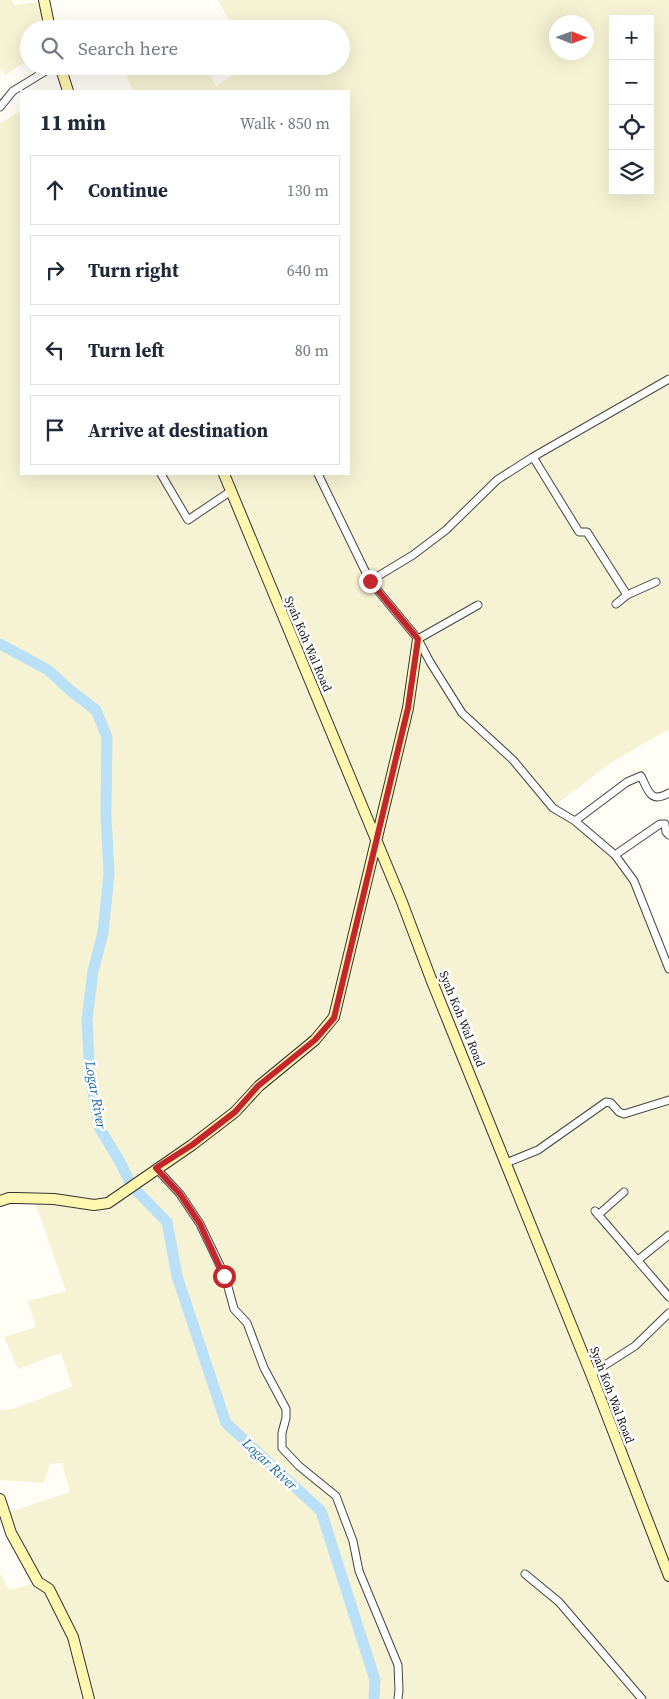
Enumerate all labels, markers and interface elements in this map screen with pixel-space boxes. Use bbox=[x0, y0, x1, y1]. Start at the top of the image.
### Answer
north arrow bbox=[549, 15, 594, 60]
map controls bbox=[609, 15, 654, 195]
button: + bbox=[609, 15, 654, 60]
search box bbox=[20, 20, 350, 75]
icon: search bbox=[38, 34, 66, 62]
text: Search here bbox=[78, 35, 178, 61]
button: − bbox=[609, 60, 654, 105]
button: locate bbox=[609, 105, 654, 150]
text: 11 min bbox=[40, 108, 106, 137]
text: Walk · 850 m bbox=[240, 112, 330, 134]
button: layers bbox=[609, 150, 654, 195]
icon: ahead bbox=[41, 176, 69, 204]
text: Continue bbox=[88, 177, 168, 203]
text: 130 m bbox=[287, 179, 329, 201]
icon: right bbox=[41, 256, 69, 284]
text: Turn right bbox=[88, 257, 179, 283]
text: 640 m bbox=[287, 259, 329, 281]
icon: left bbox=[41, 336, 69, 364]
text: Turn left bbox=[88, 337, 164, 363]
text: 80 m bbox=[295, 339, 329, 361]
icon: arrive bbox=[41, 416, 69, 444]
text: Arrive at destination bbox=[88, 417, 268, 443]
route end bbox=[359, 570, 382, 593]
street label: Syah Koh Wal Road bbox=[281, 594, 335, 694]
street label: Syah Koh Wal Road bbox=[435, 969, 489, 1070]
water label: Logar River bbox=[80, 1059, 112, 1131]
route start bbox=[213, 1265, 236, 1288]
street label: Syah Koh Wal Road bbox=[586, 1344, 638, 1446]
water label: Logar River bbox=[237, 1433, 302, 1495]

